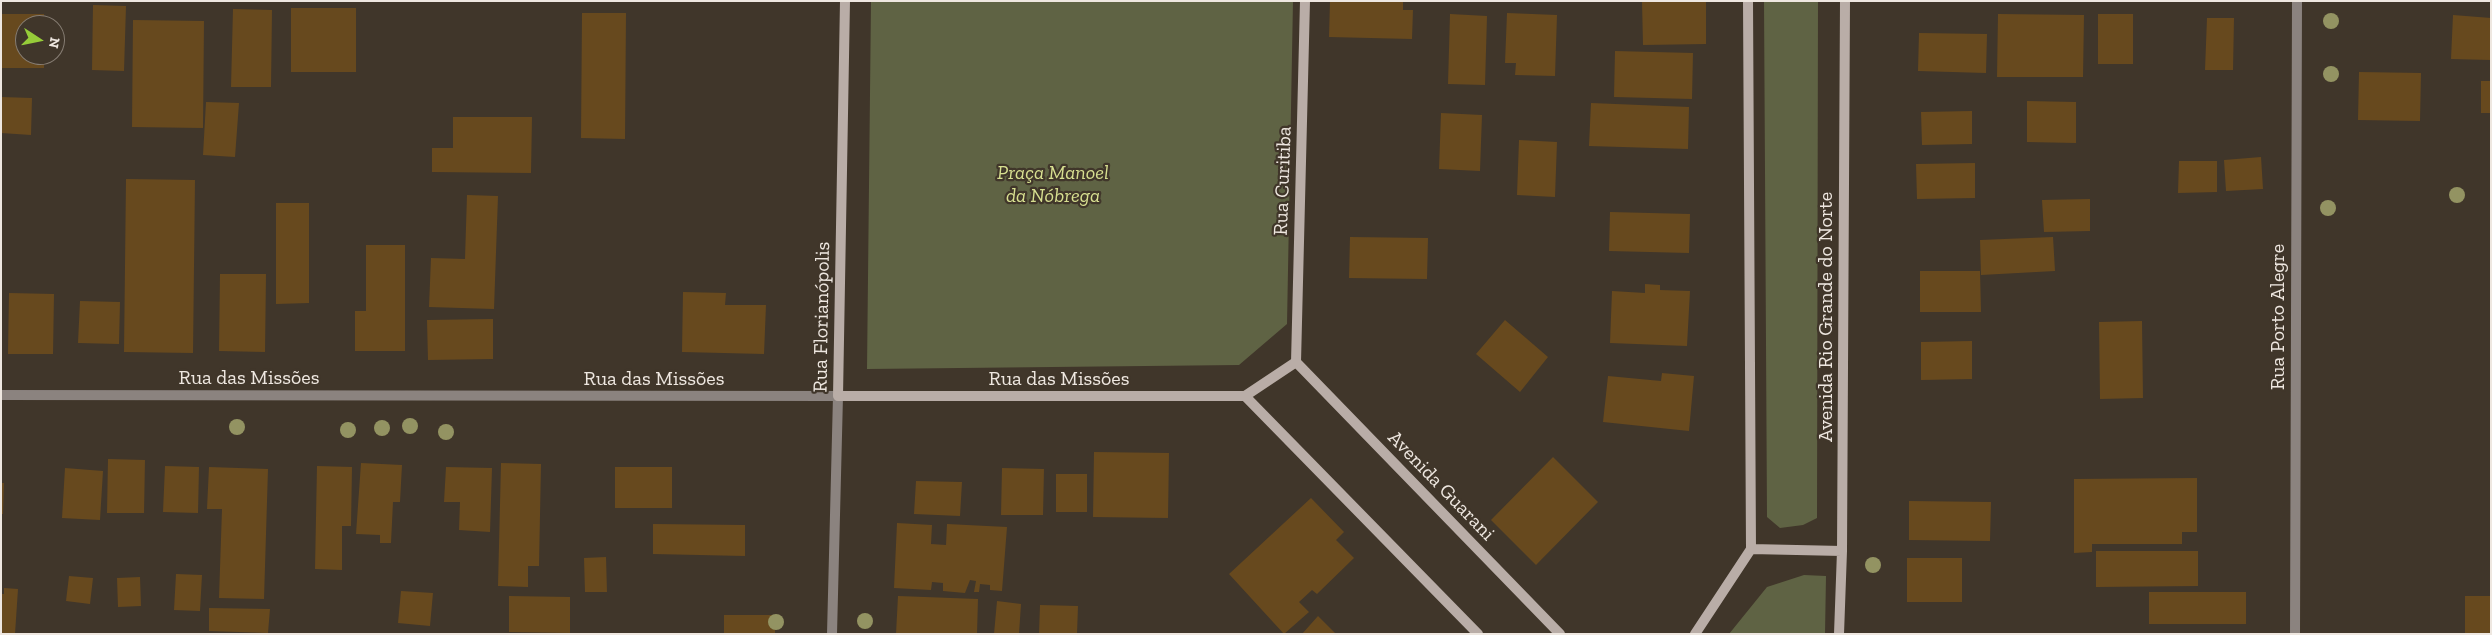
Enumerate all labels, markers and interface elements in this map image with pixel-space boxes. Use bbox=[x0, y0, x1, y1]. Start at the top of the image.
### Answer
north arrow bbox=[15, 15, 65, 65]
text: N bbox=[45, 36, 64, 50]
street label: Rua Curitiba bbox=[1269, 126, 1297, 236]
park label: Praça Manoel da Nóbrega bbox=[997, 161, 1109, 208]
street label: Avenida Rio Grande do Norte bbox=[1814, 192, 1838, 442]
street label: Rua Florianópolis bbox=[809, 241, 835, 393]
street label: Rua Porto Alegre bbox=[2266, 244, 2290, 390]
street label: Rua das Missões bbox=[179, 366, 319, 390]
street label: Rua das Missões bbox=[584, 367, 724, 391]
street label: Rua das Missões bbox=[989, 367, 1129, 391]
street label: Avenida Guarani bbox=[1383, 426, 1499, 546]

